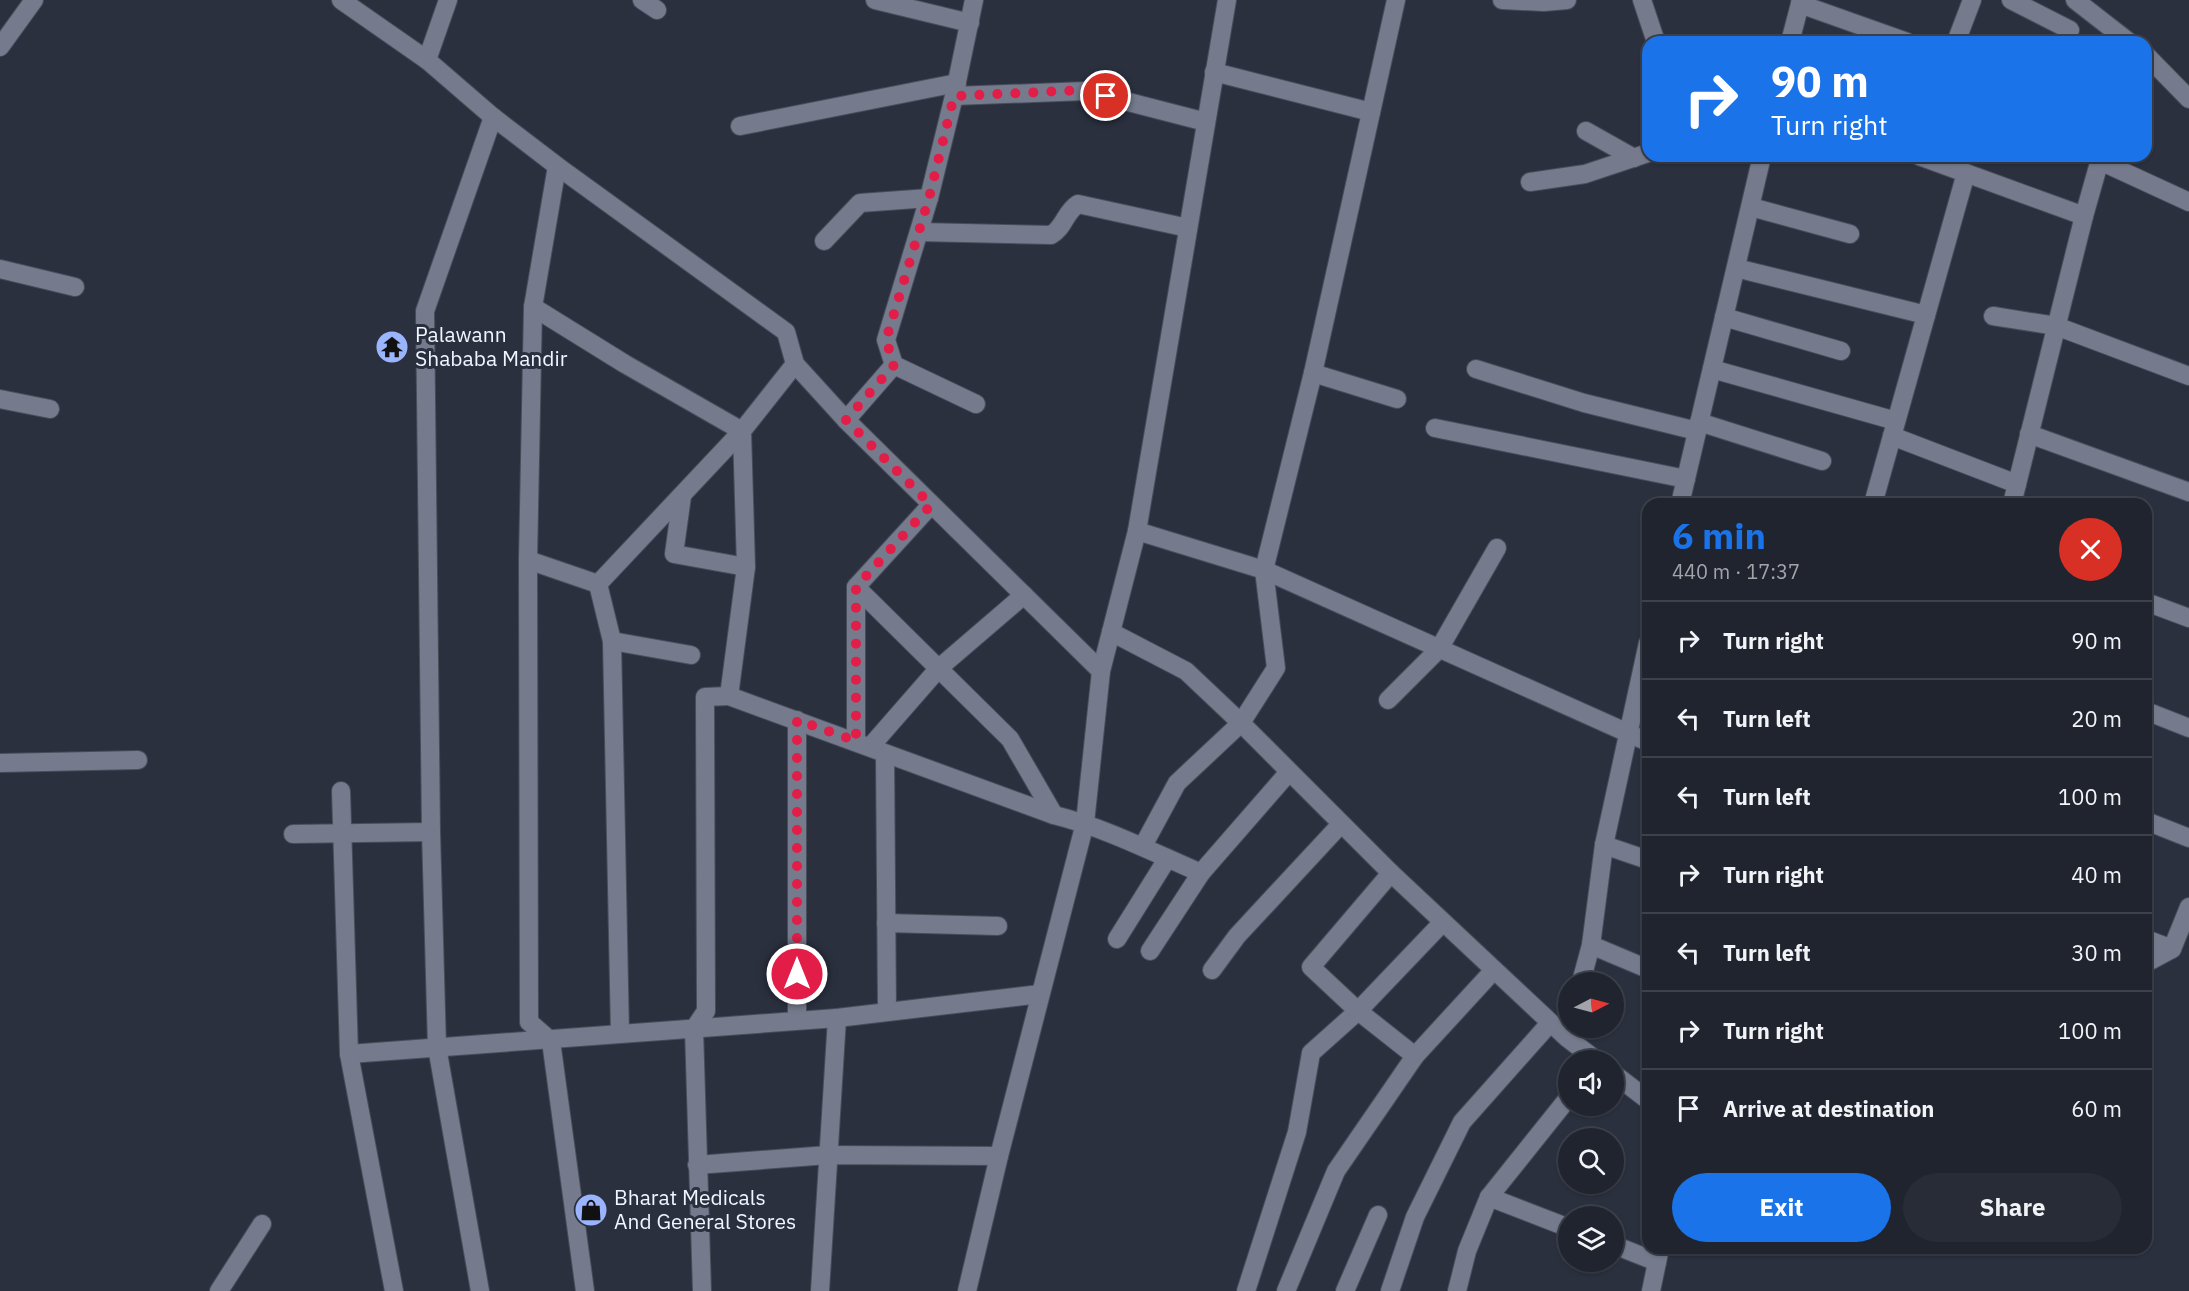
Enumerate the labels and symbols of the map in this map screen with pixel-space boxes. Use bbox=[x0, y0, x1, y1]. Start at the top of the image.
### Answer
pin bbox=[1080, 70, 1131, 121]
place label: Palawann Shababa Mandir bbox=[415, 320, 568, 372]
temple icon: Palawann Shababa Mandir bbox=[374, 329, 410, 365]
position arrow bbox=[765, 942, 829, 1006]
north arrow bbox=[1558, 972, 1624, 1038]
place label: Bharat Medicals And General Stores bbox=[614, 1183, 796, 1235]
shop icon: Bharat Medicals And General Stores bbox=[573, 1192, 609, 1228]

